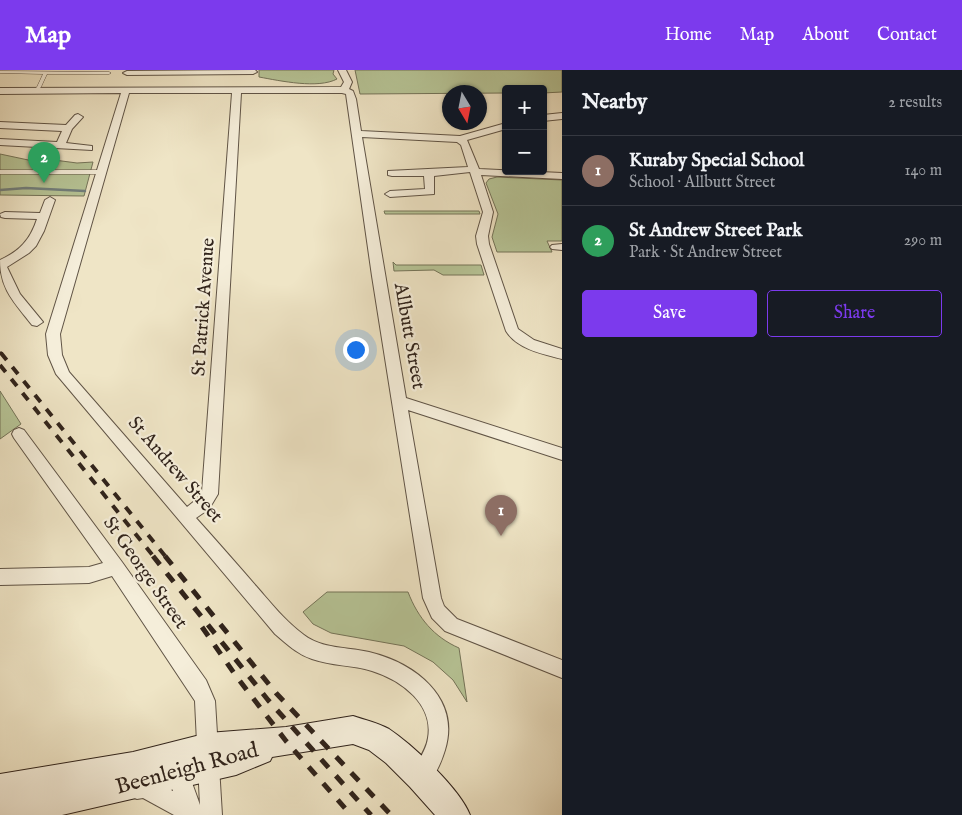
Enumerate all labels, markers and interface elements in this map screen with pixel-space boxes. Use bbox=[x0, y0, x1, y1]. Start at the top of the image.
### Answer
text: Map bbox=[25, 20, 71, 51]
text: Home bbox=[665, 24, 712, 47]
text: Map bbox=[740, 24, 774, 47]
text: About bbox=[802, 24, 849, 47]
text: Contact bbox=[877, 24, 937, 47]
north arrow bbox=[442, 85, 487, 130]
map controls bbox=[502, 85, 547, 175]
button: + bbox=[502, 85, 547, 130]
text: Nearby bbox=[582, 89, 647, 116]
text: 2 results bbox=[888, 93, 942, 113]
button: − bbox=[502, 130, 547, 175]
pin: 2 bbox=[28, 142, 60, 183]
text: Kuraby Special School bbox=[629, 149, 804, 173]
text: 1 bbox=[595, 161, 601, 181]
text: 140 m bbox=[904, 161, 942, 181]
text: School · Allbutt Street bbox=[629, 173, 775, 193]
text: St Andrew Street Park bbox=[629, 219, 802, 243]
text: 2 bbox=[594, 231, 602, 251]
text: 290 m bbox=[904, 231, 942, 251]
street label: St Patrick Avenue bbox=[187, 237, 221, 377]
text: Park · St Andrew Street bbox=[629, 243, 782, 263]
street label: Allbutt Street bbox=[388, 280, 430, 392]
button: Save bbox=[582, 290, 757, 337]
button: Share bbox=[767, 290, 942, 337]
your location bbox=[343, 337, 369, 363]
street label: St Andrew Street bbox=[122, 412, 228, 528]
pin: 1 bbox=[485, 495, 517, 536]
street label: St George Street bbox=[97, 512, 193, 634]
street label: Beenleigh Road bbox=[113, 736, 262, 801]

